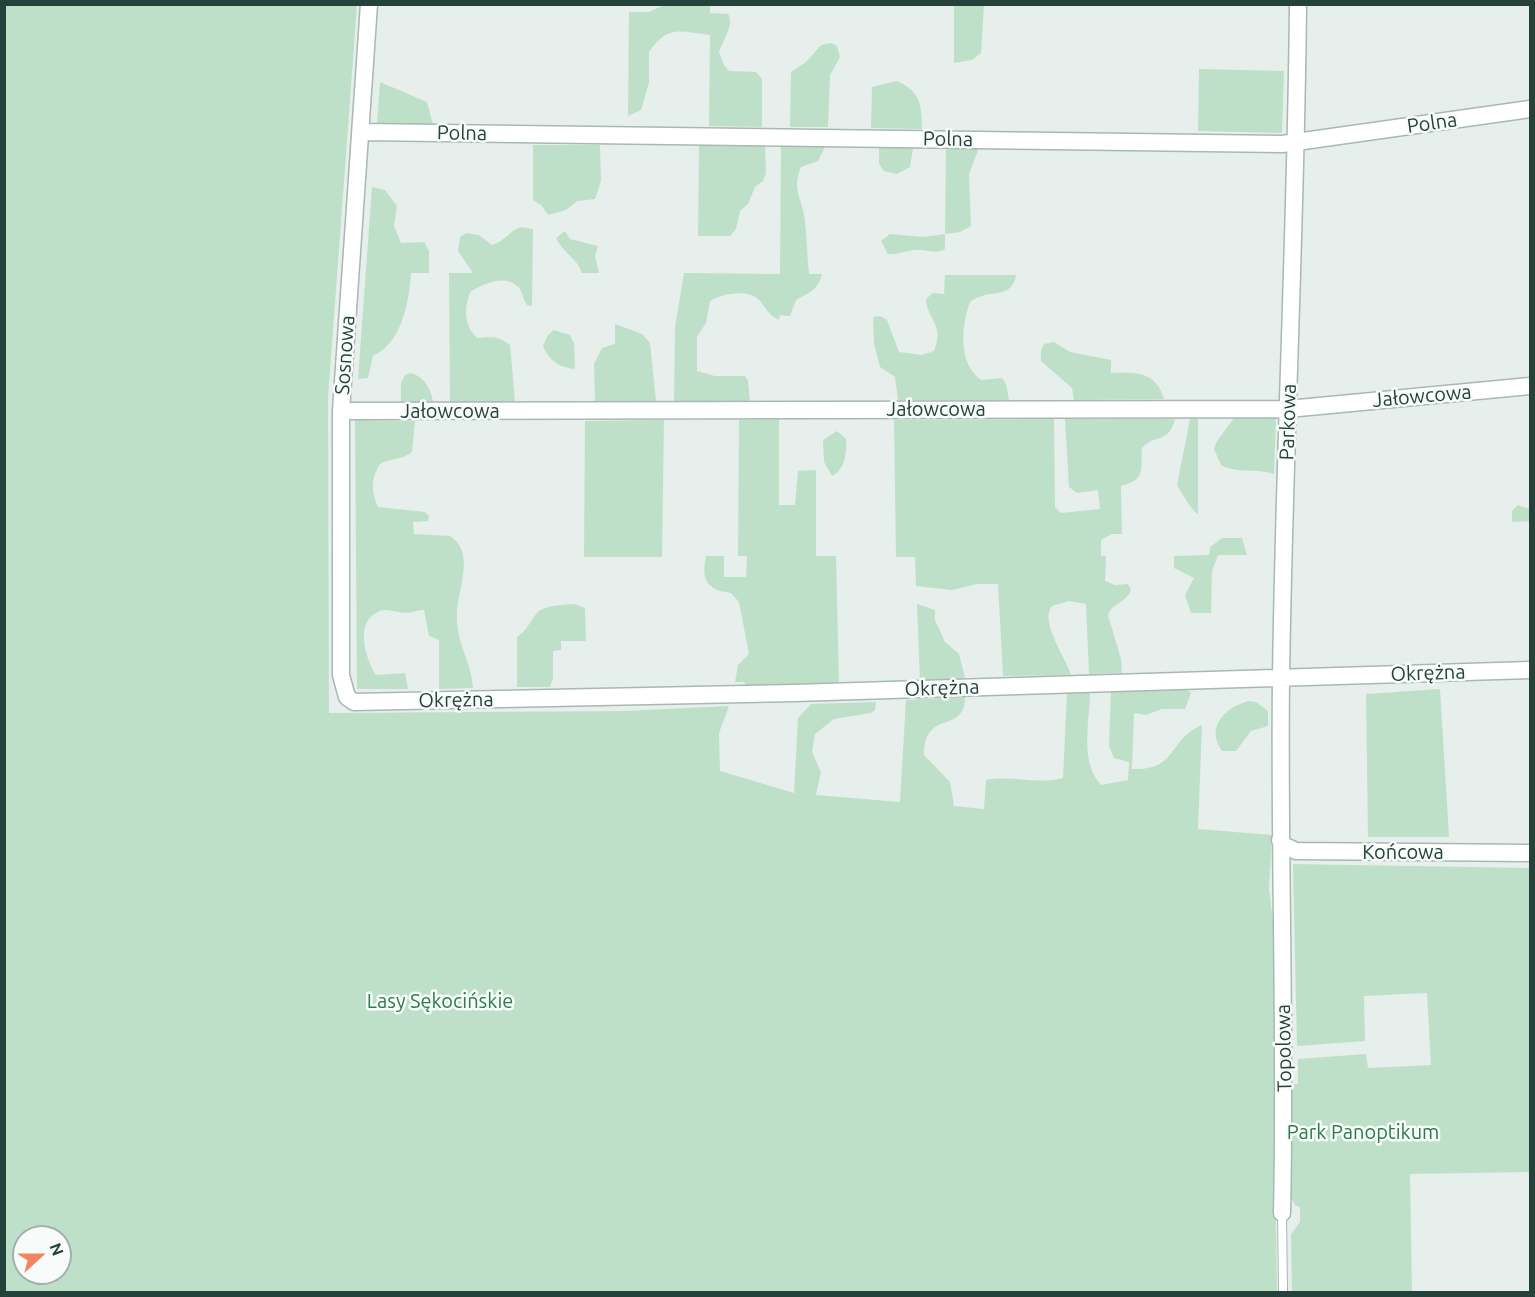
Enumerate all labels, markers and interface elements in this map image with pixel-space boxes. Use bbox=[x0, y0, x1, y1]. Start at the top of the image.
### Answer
street label: Polna bbox=[1405, 108, 1459, 138]
street label: Polna bbox=[437, 121, 487, 145]
street label: Polna bbox=[923, 127, 973, 151]
street label: Sosnowa bbox=[330, 314, 360, 396]
street label: Jałowcowa bbox=[1371, 380, 1473, 412]
street label: Parkowa bbox=[1275, 383, 1301, 461]
street label: Jałowcowa bbox=[886, 397, 986, 421]
street label: Jałowcowa bbox=[400, 399, 500, 423]
street label: Okrężna bbox=[1390, 660, 1466, 686]
street label: Okrężna bbox=[904, 675, 980, 701]
street label: Okrężna bbox=[418, 687, 494, 713]
street label: Końcowa bbox=[1362, 840, 1444, 864]
park label: Lasy Sękocińskie bbox=[367, 989, 513, 1013]
street label: Topolowa bbox=[1271, 1004, 1297, 1092]
park label: Park Panoptikum bbox=[1287, 1120, 1439, 1144]
north arrow bbox=[12, 1225, 72, 1285]
text: N bbox=[46, 1240, 67, 1258]

